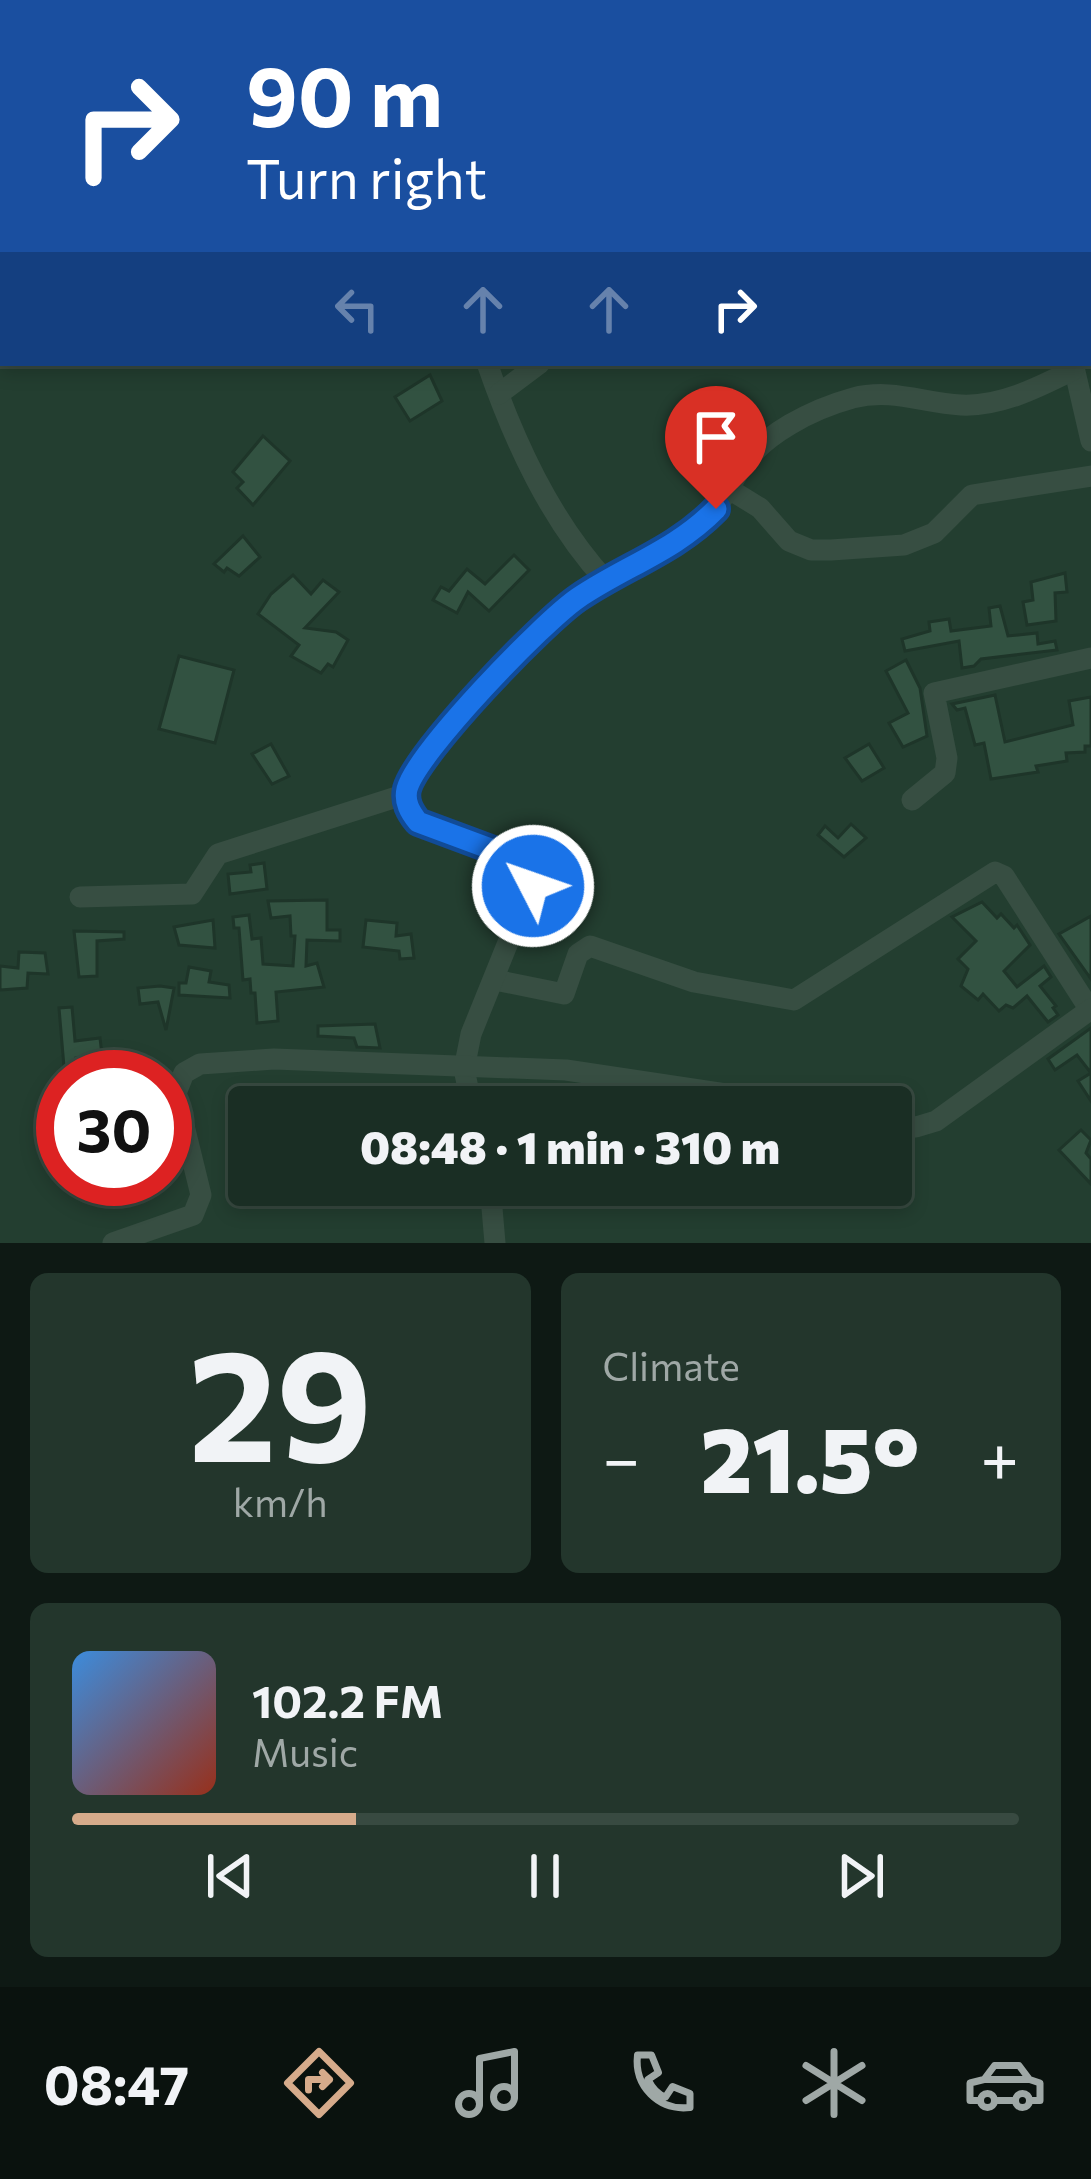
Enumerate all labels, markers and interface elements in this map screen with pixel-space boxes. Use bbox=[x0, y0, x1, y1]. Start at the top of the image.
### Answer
text: 90 m bbox=[246, 42, 443, 144]
icon: right bbox=[48, 48, 204, 204]
text: Turn right bbox=[246, 144, 487, 210]
icon: left bbox=[324, 276, 390, 342]
icon: ahead bbox=[450, 276, 516, 342]
icon: ahead bbox=[576, 276, 642, 342]
icon: right bbox=[702, 276, 768, 342]
pin bbox=[665, 386, 767, 509]
icon: arrive bbox=[683, 404, 749, 470]
position arrow bbox=[470, 823, 596, 949]
speed limit sign: 30 bbox=[36, 1050, 192, 1206]
text: 08:48 · 1 min · 310 m bbox=[360, 1118, 780, 1173]
text: 29 bbox=[188, 1303, 372, 1494]
text: Climate bbox=[603, 1341, 740, 1389]
text: 21.5° bbox=[700, 1401, 920, 1512]
text: − bbox=[603, 1416, 640, 1497]
text: + bbox=[980, 1416, 1019, 1497]
text: km/h bbox=[233, 1477, 328, 1525]
text: 102.2 FM bbox=[252, 1672, 443, 1727]
text: Music bbox=[252, 1727, 358, 1775]
icon: previous bbox=[197, 1843, 263, 1909]
icon: pause bbox=[512, 1843, 578, 1909]
icon: next bbox=[828, 1843, 894, 1909]
icon: directions bbox=[277, 2041, 361, 2125]
icon: music bbox=[448, 2041, 532, 2125]
icon: phone bbox=[620, 2041, 704, 2125]
icon: climate bbox=[792, 2041, 876, 2125]
icon: car bbox=[963, 2041, 1047, 2125]
text: 08:47 bbox=[44, 2050, 189, 2116]

